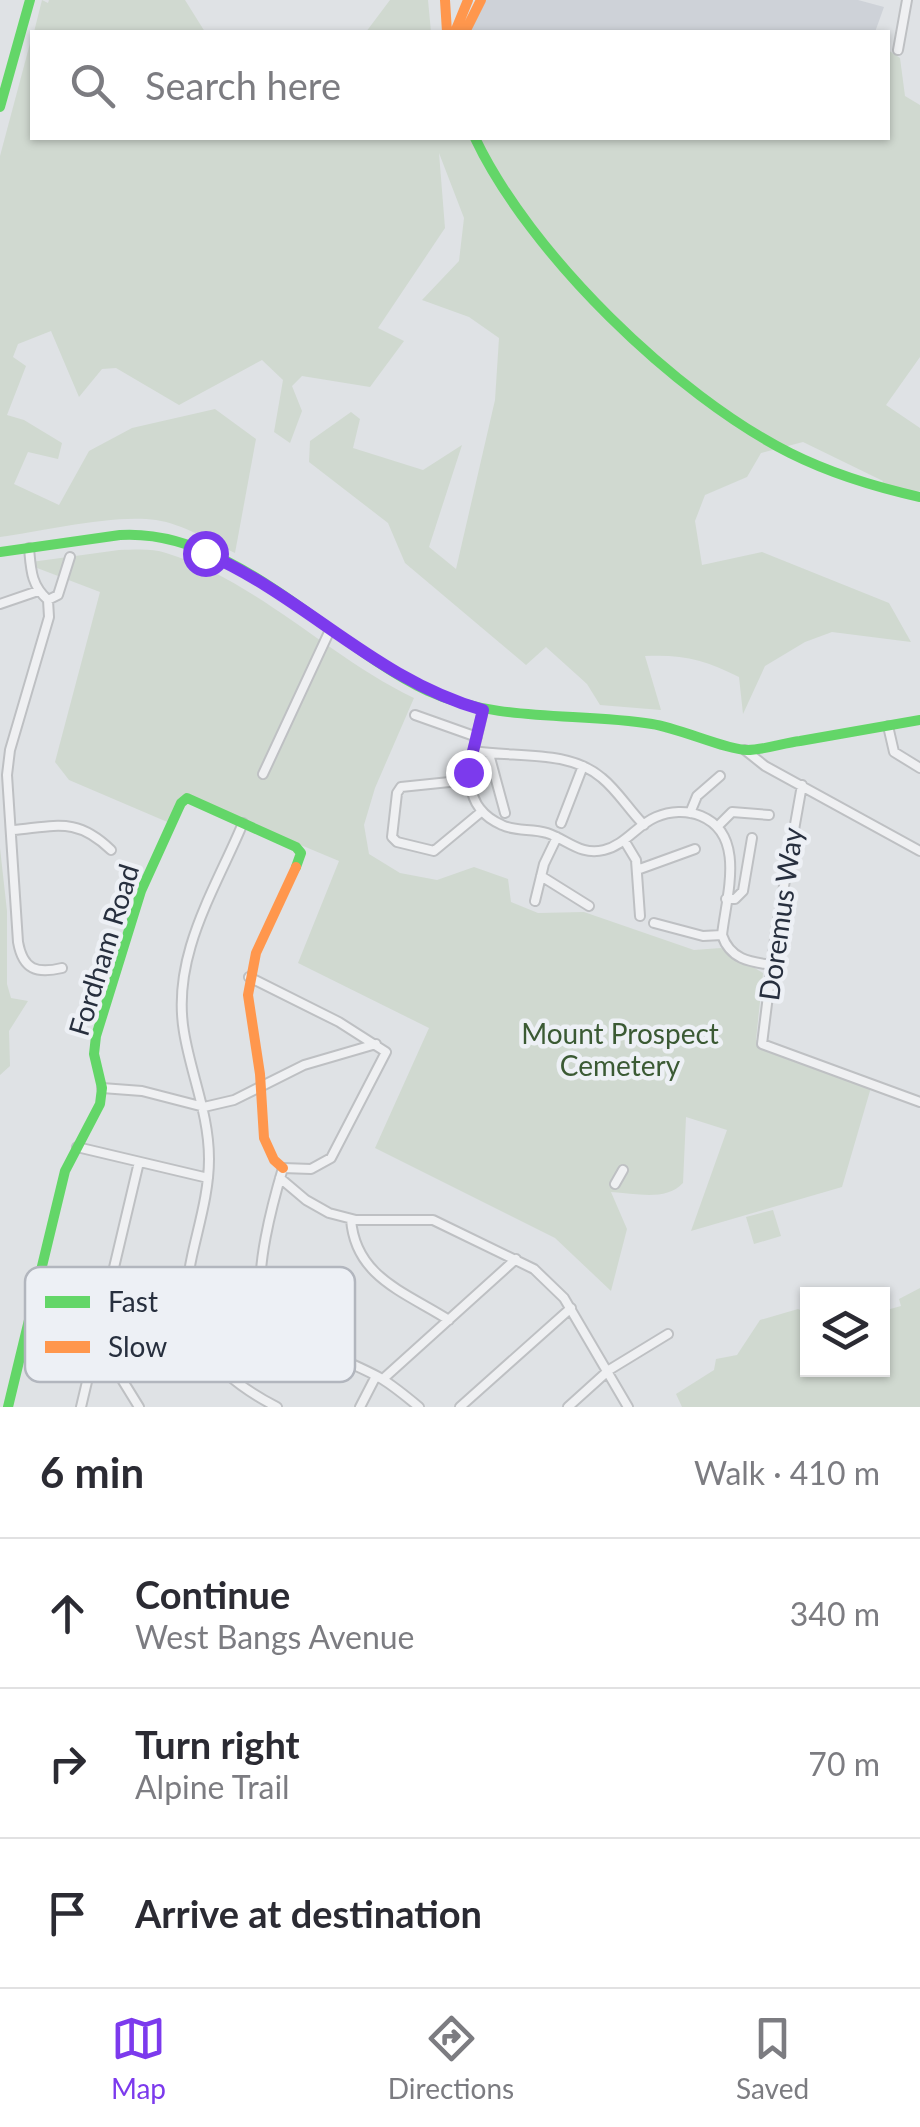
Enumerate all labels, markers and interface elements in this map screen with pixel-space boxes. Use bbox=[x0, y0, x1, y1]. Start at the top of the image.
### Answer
search box bbox=[30, 30, 890, 140]
icon: search bbox=[65, 58, 120, 113]
text: Search here bbox=[145, 62, 341, 108]
route start bbox=[183, 531, 229, 577]
route end bbox=[446, 750, 492, 796]
street label: Doremus Way bbox=[751, 825, 809, 1003]
street label: Fordham Road bbox=[61, 860, 145, 1040]
park label: Mount Prospect Cemetery bbox=[521, 1016, 719, 1082]
legend bbox=[25, 1267, 355, 1382]
text: Fast bbox=[108, 1284, 158, 1318]
map controls bbox=[800, 1287, 890, 1377]
button: layers bbox=[800, 1287, 890, 1377]
text: Slow bbox=[108, 1329, 167, 1363]
text: 6 min bbox=[40, 1447, 144, 1497]
text: Walk · 410 m bbox=[694, 1453, 880, 1492]
text: Continue bbox=[135, 1571, 290, 1617]
icon: ahead bbox=[40, 1586, 95, 1641]
text: 340 m bbox=[790, 1594, 880, 1633]
text: West Bangs Avenue bbox=[135, 1617, 415, 1656]
text: Turn right bbox=[135, 1721, 300, 1767]
icon: right bbox=[40, 1736, 95, 1791]
text: 70 m bbox=[808, 1744, 880, 1783]
text: Alpine Trail bbox=[135, 1767, 290, 1806]
icon: arrive bbox=[40, 1886, 95, 1941]
text: Arrive at destination bbox=[135, 1890, 482, 1936]
tab: Map bbox=[111, 2011, 166, 2105]
tab: Directions bbox=[388, 2011, 514, 2105]
tab: Saved bbox=[736, 2011, 809, 2105]

